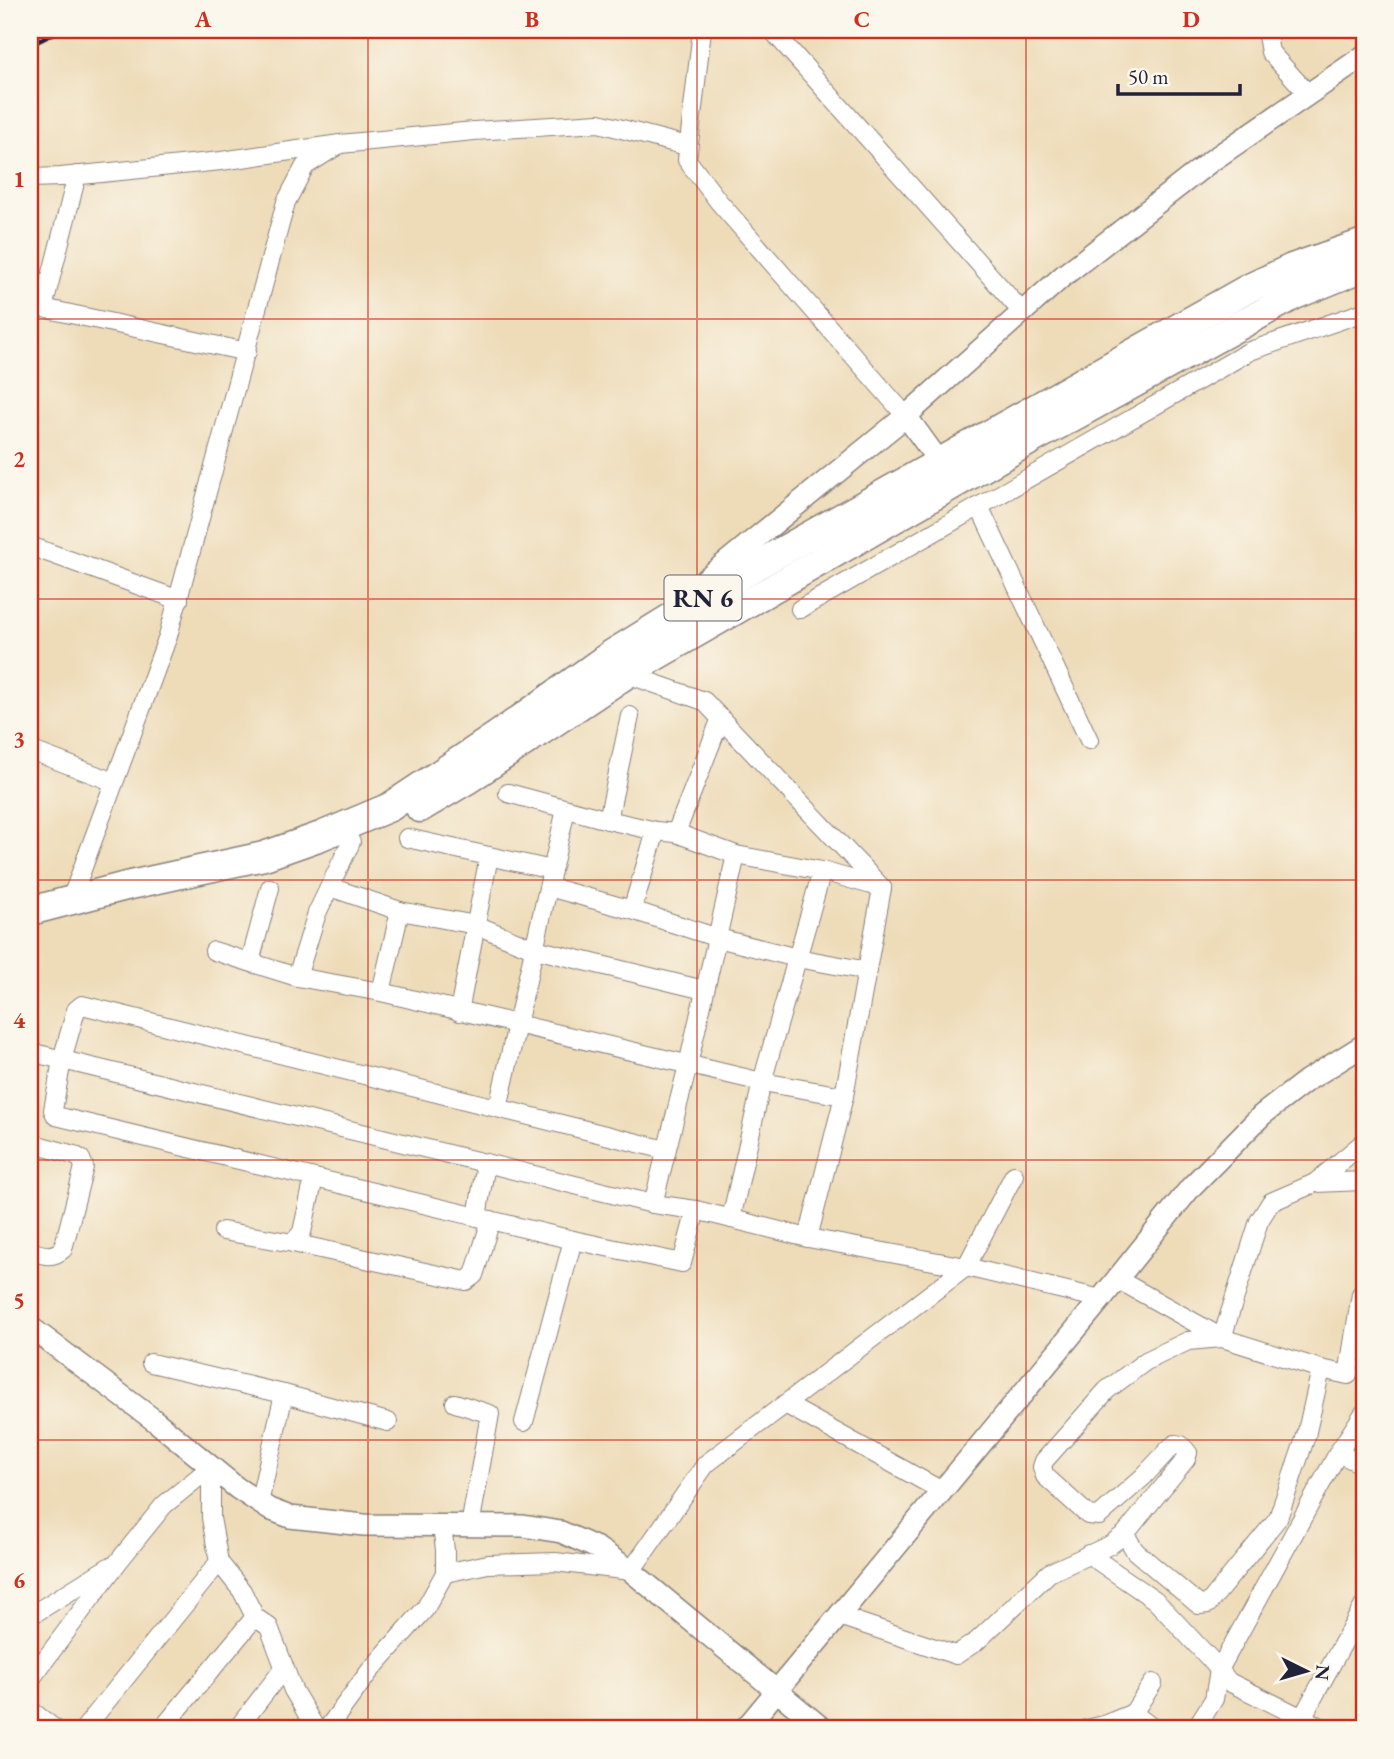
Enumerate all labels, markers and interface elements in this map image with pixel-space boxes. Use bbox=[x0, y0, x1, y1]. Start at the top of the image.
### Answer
text: A bbox=[194, 4, 212, 34]
text: B bbox=[525, 4, 539, 34]
text: C bbox=[854, 4, 870, 34]
text: D bbox=[1182, 4, 1200, 34]
scale bar bbox=[1118, 52, 1240, 96]
text: 50 m bbox=[1128, 63, 1169, 90]
text: 1 bbox=[13, 164, 25, 194]
text: 2 bbox=[13, 444, 25, 474]
road number: RN 6 bbox=[664, 576, 742, 620]
text: 3 bbox=[13, 724, 25, 754]
text: 4 bbox=[13, 1005, 26, 1035]
text: 5 bbox=[13, 1285, 25, 1315]
text: 6 bbox=[13, 1565, 25, 1595]
north arrow bbox=[1272, 1636, 1342, 1706]
text: N bbox=[1309, 1664, 1336, 1682]

